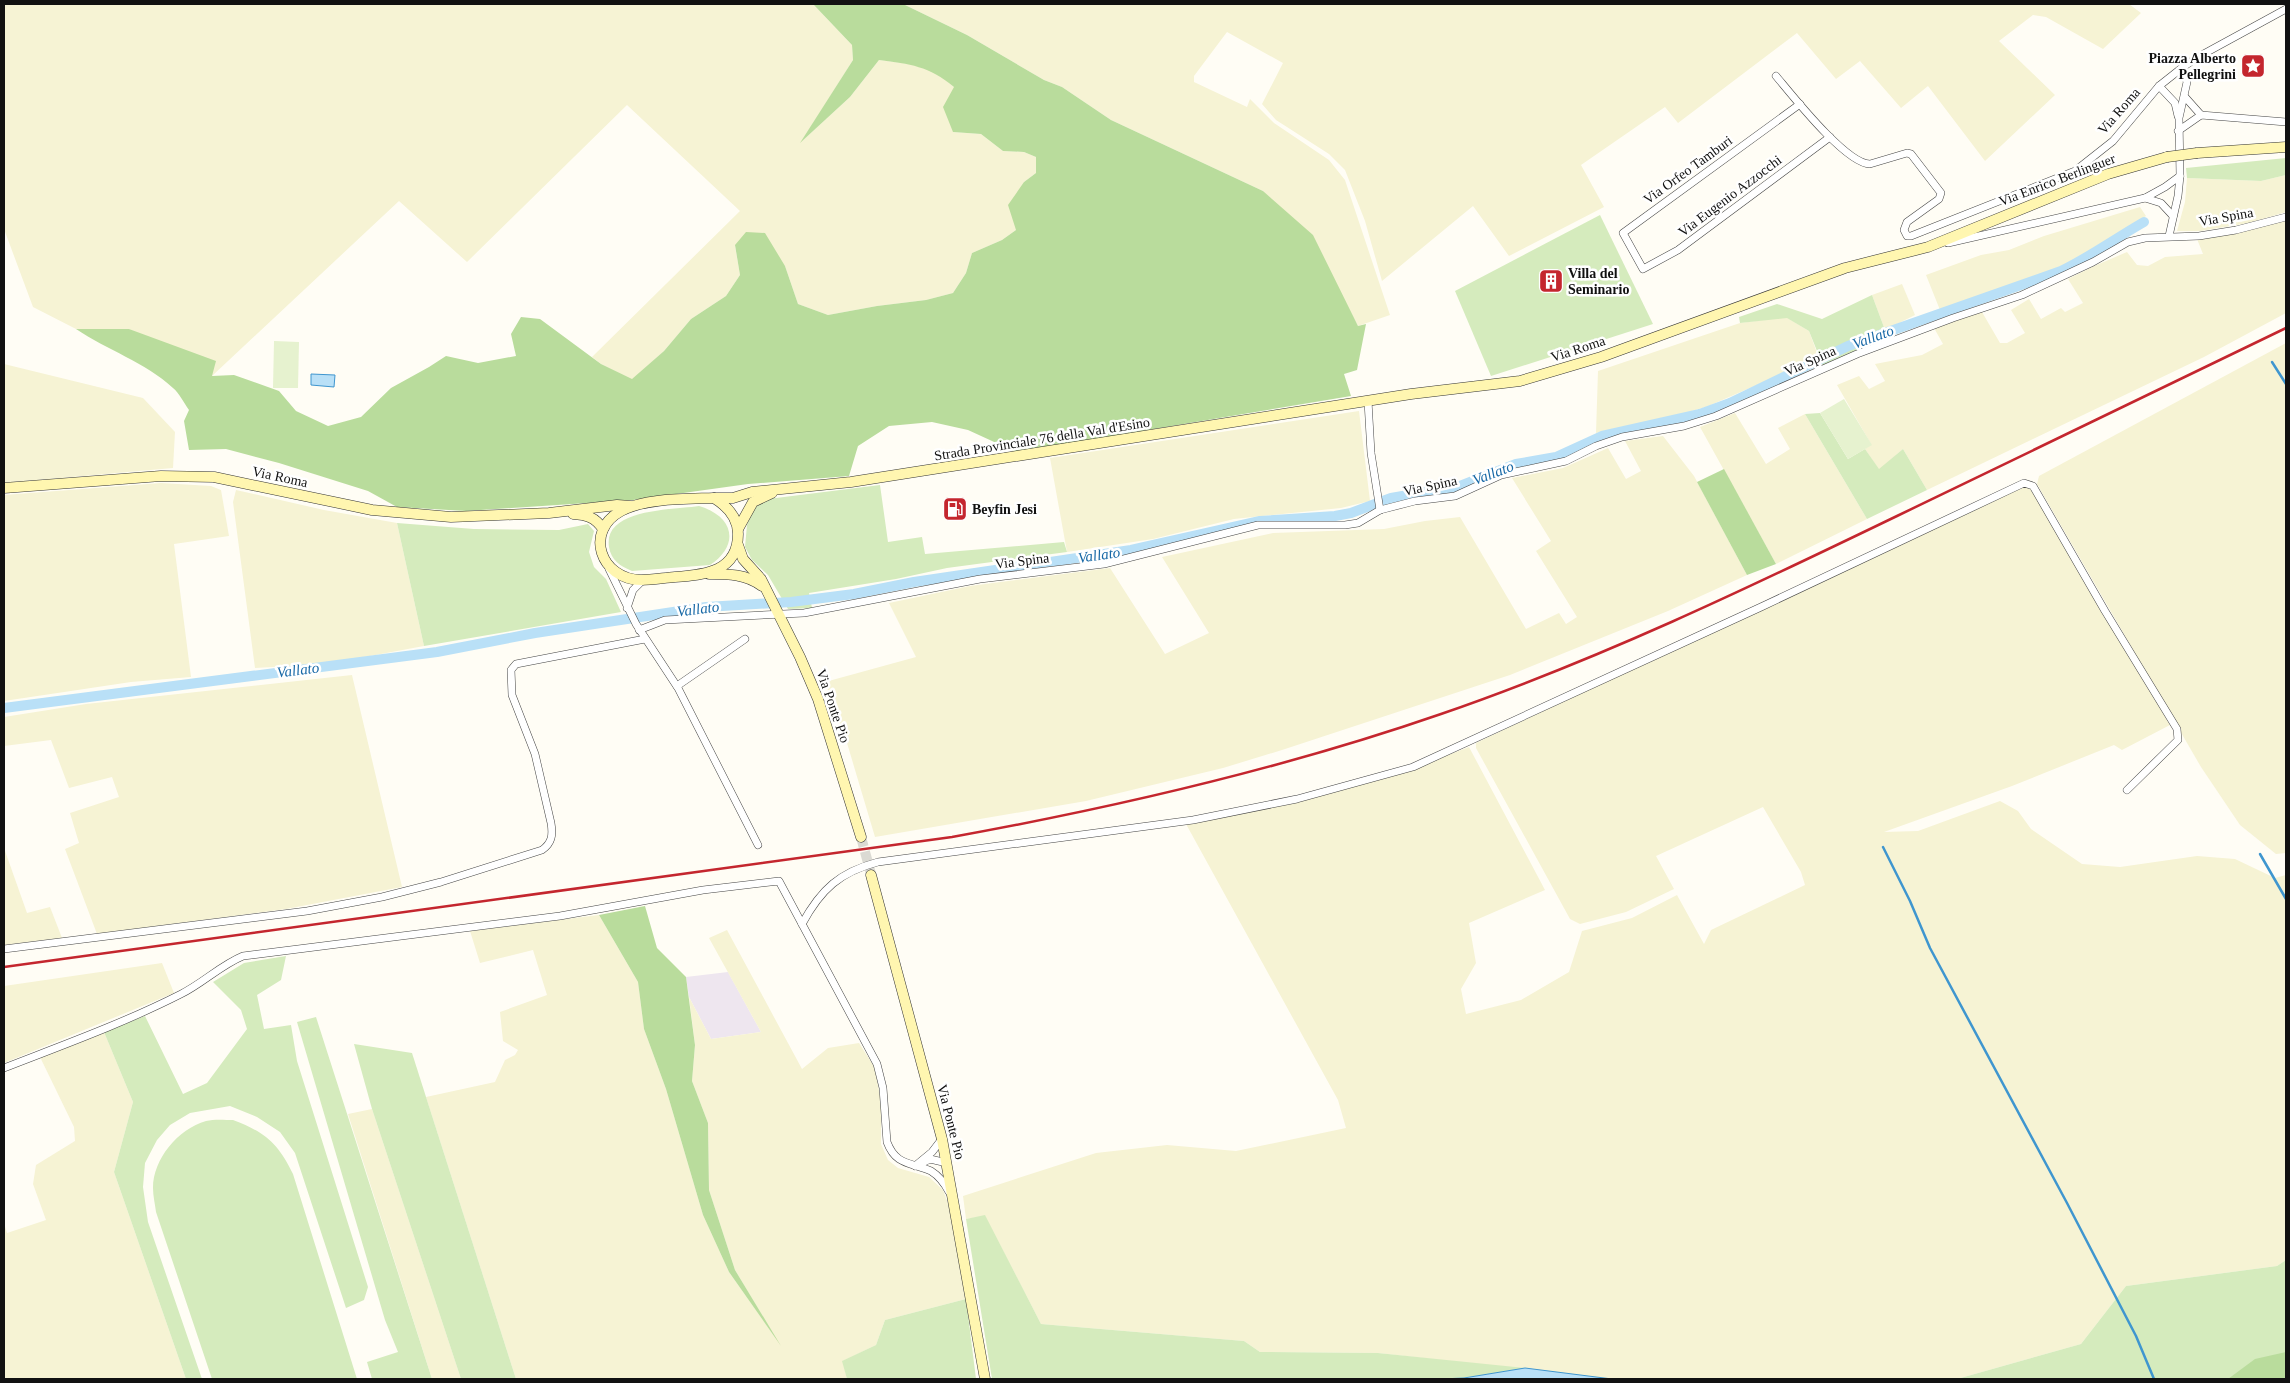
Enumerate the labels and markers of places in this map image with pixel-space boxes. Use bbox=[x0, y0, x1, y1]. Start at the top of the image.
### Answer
place label: Piazza Alberto Pellegrini bbox=[2149, 51, 2236, 82]
place icon: Piazza Alberto Pellegrini bbox=[2240, 53, 2266, 79]
place label: Villa del Seminario bbox=[1568, 266, 1629, 297]
building icon: Villa del Seminario bbox=[1538, 268, 1564, 294]
fuel station icon: Beyfin Jesi bbox=[942, 496, 968, 522]
place label: Beyfin Jesi bbox=[972, 502, 1037, 517]

